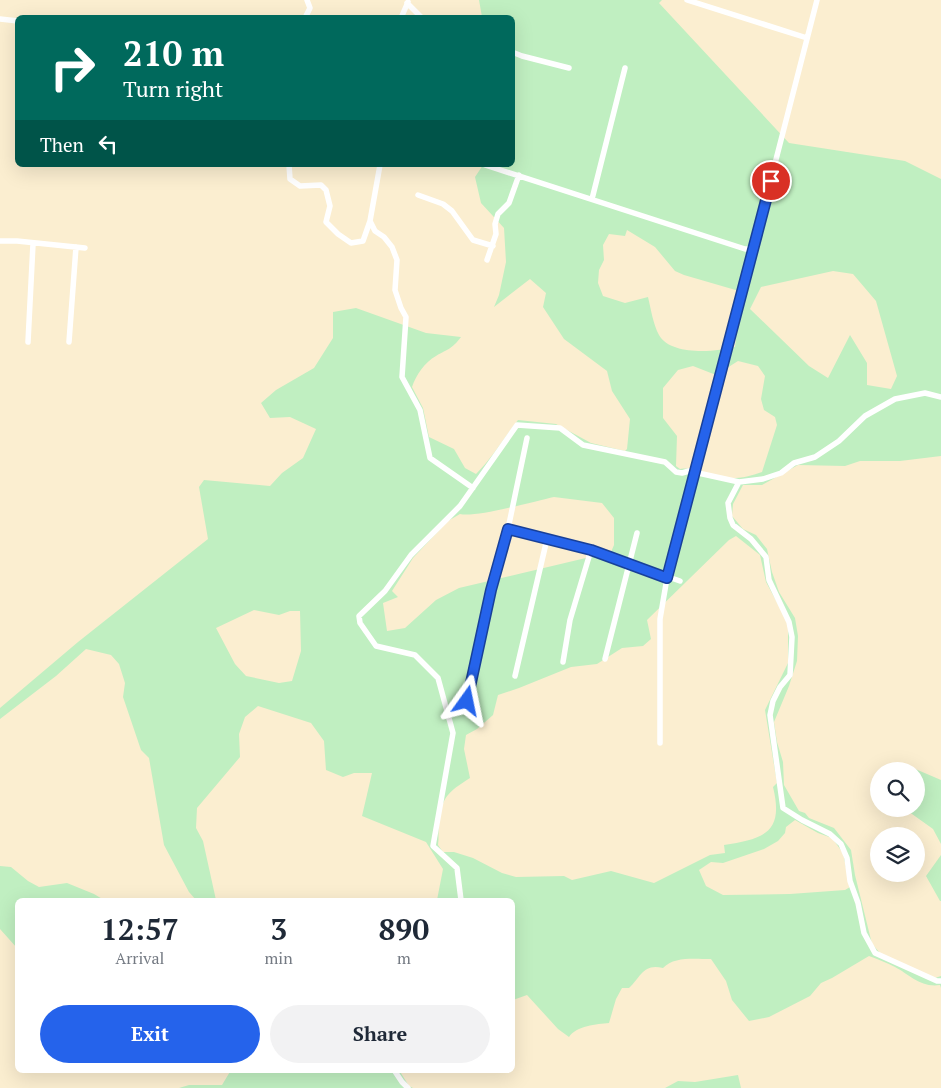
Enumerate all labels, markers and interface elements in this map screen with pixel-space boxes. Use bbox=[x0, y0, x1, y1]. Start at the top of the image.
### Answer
text: 210 m bbox=[123, 30, 224, 76]
icon: right bbox=[40, 35, 105, 100]
text: Turn right bbox=[123, 74, 223, 103]
icon: left bbox=[94, 130, 122, 158]
text: Then bbox=[40, 132, 84, 157]
pin bbox=[750, 160, 792, 202]
icon: arrive bbox=[757, 167, 785, 195]
position arrow bbox=[440, 674, 492, 726]
map controls bbox=[870, 762, 925, 882]
button: search bbox=[870, 762, 925, 817]
button: layers bbox=[870, 827, 925, 882]
text: 12:57 bbox=[101, 909, 179, 949]
text: 3 bbox=[270, 909, 287, 949]
text: 890 bbox=[378, 909, 429, 949]
text: Arrival bbox=[115, 947, 164, 969]
text: min bbox=[265, 947, 293, 969]
text: m bbox=[397, 947, 411, 969]
button: Exit bbox=[40, 1005, 260, 1063]
button: Share bbox=[270, 1005, 490, 1063]

